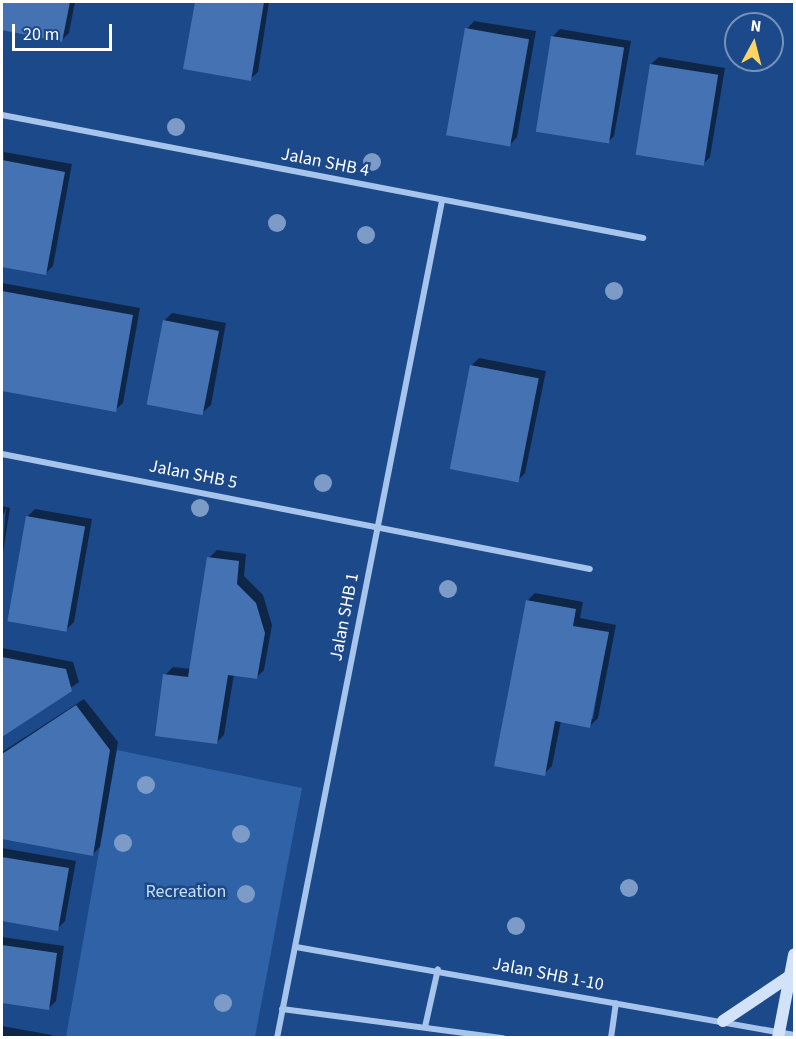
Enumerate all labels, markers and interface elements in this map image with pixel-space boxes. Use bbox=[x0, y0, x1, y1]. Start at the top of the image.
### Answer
scale bar bbox=[15, 12, 116, 50]
north arrow bbox=[724, 12, 784, 72]
text: N bbox=[749, 15, 763, 38]
text: 20 m bbox=[23, 22, 59, 47]
street label: Jalan SHB 4 bbox=[279, 144, 371, 182]
street label: Jalan SHB 5 bbox=[147, 456, 239, 494]
street label: Jalan SHB 1 bbox=[326, 571, 364, 663]
park label: Recreation bbox=[146, 881, 226, 903]
street label: Jalan SHB 1-10 bbox=[491, 954, 605, 996]

